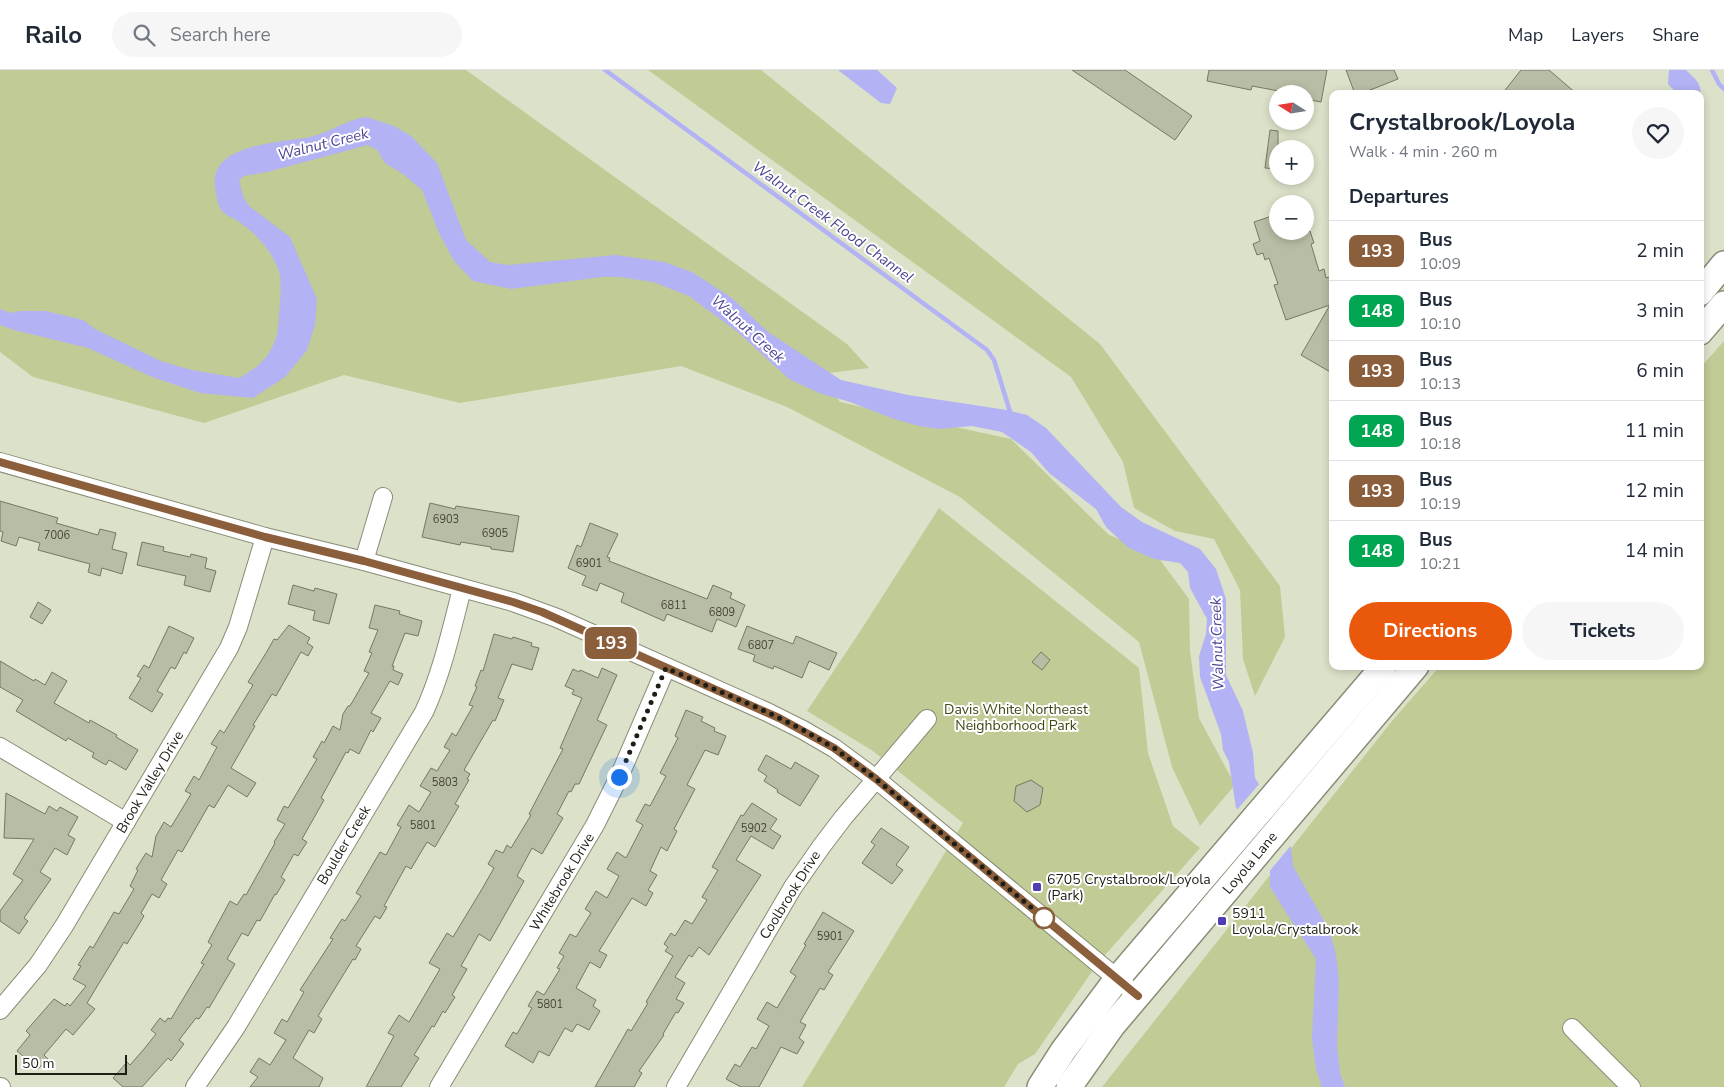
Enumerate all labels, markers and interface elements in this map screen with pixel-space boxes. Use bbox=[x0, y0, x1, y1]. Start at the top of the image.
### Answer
search box bbox=[112, 12, 462, 57]
text: Railo bbox=[25, 19, 82, 51]
icon: search bbox=[130, 21, 158, 49]
text: Search here bbox=[170, 22, 271, 48]
text: Map bbox=[1508, 23, 1543, 47]
text: Layers bbox=[1571, 23, 1624, 47]
text: Share bbox=[1652, 23, 1699, 47]
north arrow bbox=[1269, 85, 1314, 130]
map controls bbox=[1269, 85, 1314, 240]
text: Crystalbrook/Loyola bbox=[1349, 106, 1575, 138]
button: heart bbox=[1632, 107, 1684, 159]
water label: Walnut Creek bbox=[275, 123, 371, 165]
button: + bbox=[1269, 140, 1314, 185]
text: Walk · 4 min · 260 m bbox=[1349, 141, 1497, 163]
water label: Walnut Creek Flood Channel bbox=[748, 157, 918, 287]
text: Departures bbox=[1349, 184, 1449, 210]
button: − bbox=[1269, 195, 1314, 240]
text: Bus bbox=[1419, 227, 1452, 253]
text: 2 min bbox=[1636, 238, 1684, 264]
text: 193 bbox=[1360, 239, 1393, 263]
text: 10:09 bbox=[1419, 253, 1461, 275]
text: Bus bbox=[1419, 287, 1452, 313]
water label: Walnut Creek bbox=[707, 290, 790, 368]
text: 3 min bbox=[1636, 298, 1684, 324]
text: 148 bbox=[1360, 299, 1393, 323]
text: 10:10 bbox=[1419, 313, 1461, 335]
text: Bus bbox=[1419, 347, 1452, 373]
text: 6 min bbox=[1636, 358, 1684, 384]
text: 193 bbox=[1360, 359, 1393, 383]
text: 10:13 bbox=[1419, 373, 1461, 395]
text: Bus bbox=[1419, 407, 1452, 433]
text: 11 min bbox=[1625, 418, 1684, 444]
text: 148 bbox=[1360, 419, 1393, 443]
text: 10:18 bbox=[1419, 433, 1461, 455]
text: Bus bbox=[1419, 467, 1452, 493]
text: 12 min bbox=[1625, 478, 1684, 504]
text: 193 bbox=[1360, 479, 1393, 503]
text: 10:19 bbox=[1419, 493, 1461, 515]
house number: 6903 bbox=[433, 512, 459, 527]
house number: 6905 bbox=[482, 526, 509, 541]
text: Bus bbox=[1419, 527, 1452, 553]
house number: 7006 bbox=[44, 528, 71, 543]
text: 14 min bbox=[1625, 538, 1684, 564]
text: 148 bbox=[1360, 539, 1393, 563]
text: 10:21 bbox=[1419, 553, 1461, 575]
house number: 6901 bbox=[576, 556, 602, 571]
water label: Walnut Creek bbox=[1205, 597, 1229, 691]
house number: 6811 bbox=[661, 598, 687, 613]
button: Directions bbox=[1349, 602, 1512, 660]
button: Tickets bbox=[1522, 602, 1684, 660]
house number: 6809 bbox=[709, 605, 735, 620]
line badge: 193 bbox=[582, 627, 640, 659]
text: 193 bbox=[595, 631, 627, 655]
house number: 6807 bbox=[748, 638, 774, 653]
park label: Davis White Northeast Neighborhood Park bbox=[944, 700, 1088, 735]
street label: Brook Valley Drive bbox=[112, 727, 188, 837]
your location bbox=[607, 765, 632, 790]
house number: 5803 bbox=[432, 775, 458, 790]
street label: Boulder Creek bbox=[313, 801, 376, 888]
house number: 5801 bbox=[410, 818, 436, 833]
house number: 5902 bbox=[741, 821, 767, 836]
street label: Loyola Lane bbox=[1218, 828, 1282, 898]
street label: Whitebrook Drive bbox=[525, 829, 599, 935]
street label: Coolbrook Drive bbox=[755, 847, 825, 943]
place label: 6705 Crystalbrook/Loyola (Park) bbox=[1047, 870, 1211, 905]
marker: 6705 Crystalbrook/Loyola (Park) bbox=[1031, 881, 1043, 893]
place label: 5911 Loyola/Crystalbrook bbox=[1232, 904, 1359, 939]
unlabelled marker bbox=[1033, 907, 1055, 929]
marker: 5911 Loyola/Crystalbrook bbox=[1216, 915, 1228, 927]
house number: 5901 bbox=[817, 929, 843, 944]
house number: 5801 bbox=[537, 997, 563, 1012]
scale bar bbox=[15, 1052, 128, 1075]
text: 50 m bbox=[22, 1054, 54, 1073]

